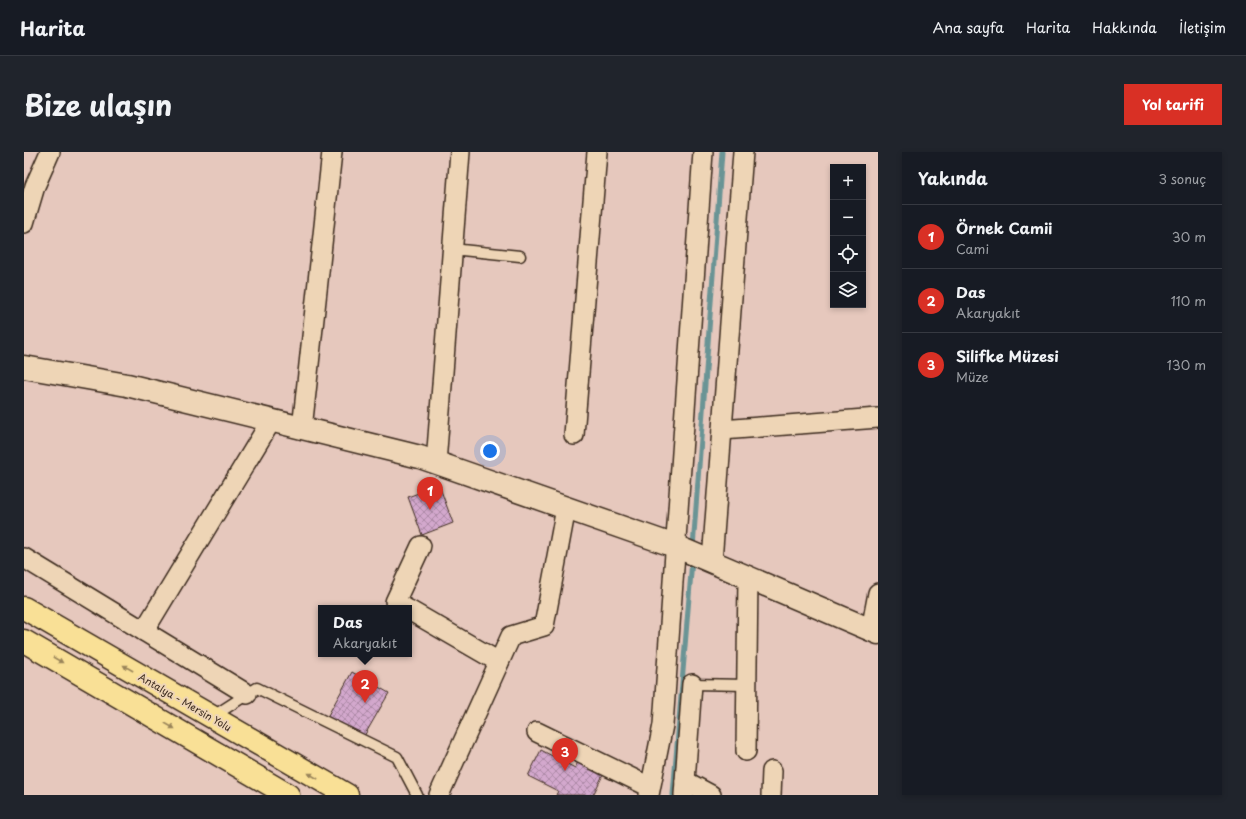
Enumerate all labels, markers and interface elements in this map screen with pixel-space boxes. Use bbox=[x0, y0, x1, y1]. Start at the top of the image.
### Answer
text: Harita bbox=[20, 14, 85, 42]
text: Ana sayfa bbox=[933, 17, 1004, 38]
text: Harita bbox=[1026, 17, 1070, 38]
text: Hakkında bbox=[1092, 17, 1157, 38]
text: İletişim bbox=[1179, 17, 1226, 38]
text: Bize ulaşın bbox=[24, 83, 172, 126]
button: Yol tarifi bbox=[1124, 84, 1222, 125]
map controls bbox=[830, 164, 866, 308]
button: + bbox=[830, 164, 866, 200]
text: Yakında bbox=[918, 165, 988, 191]
text: 3 sonuç bbox=[1158, 169, 1206, 188]
button: − bbox=[830, 200, 866, 236]
text: Örnek Camii bbox=[956, 216, 1052, 239]
text: 1 bbox=[928, 227, 934, 246]
text: 30 m bbox=[1172, 227, 1206, 246]
button: locate bbox=[830, 236, 866, 272]
text: Cami bbox=[956, 239, 989, 258]
button: layers bbox=[830, 272, 866, 308]
text: Das bbox=[956, 280, 985, 303]
text: 2 bbox=[926, 291, 936, 310]
text: 110 m bbox=[1171, 291, 1206, 310]
text: Akaryakıt bbox=[956, 303, 1020, 322]
text: Silifke Müzesi bbox=[956, 344, 1059, 367]
text: 3 bbox=[927, 355, 935, 374]
text: 130 m bbox=[1167, 355, 1206, 374]
text: Müze bbox=[956, 367, 989, 386]
your location bbox=[480, 441, 500, 461]
pin: 1 bbox=[417, 477, 443, 510]
popup bbox=[318, 605, 412, 657]
text: Das bbox=[333, 610, 362, 633]
text: Akaryakıt bbox=[333, 633, 397, 652]
one-way arrow bbox=[52, 657, 64, 664]
one-way arrow bbox=[122, 665, 134, 672]
street label: Antalya - Mersin Yolu bbox=[136, 669, 235, 734]
pin: 2 bbox=[352, 670, 378, 703]
one-way arrow bbox=[164, 723, 176, 730]
pin: 3 bbox=[552, 738, 578, 771]
one-way arrow bbox=[307, 772, 319, 779]

